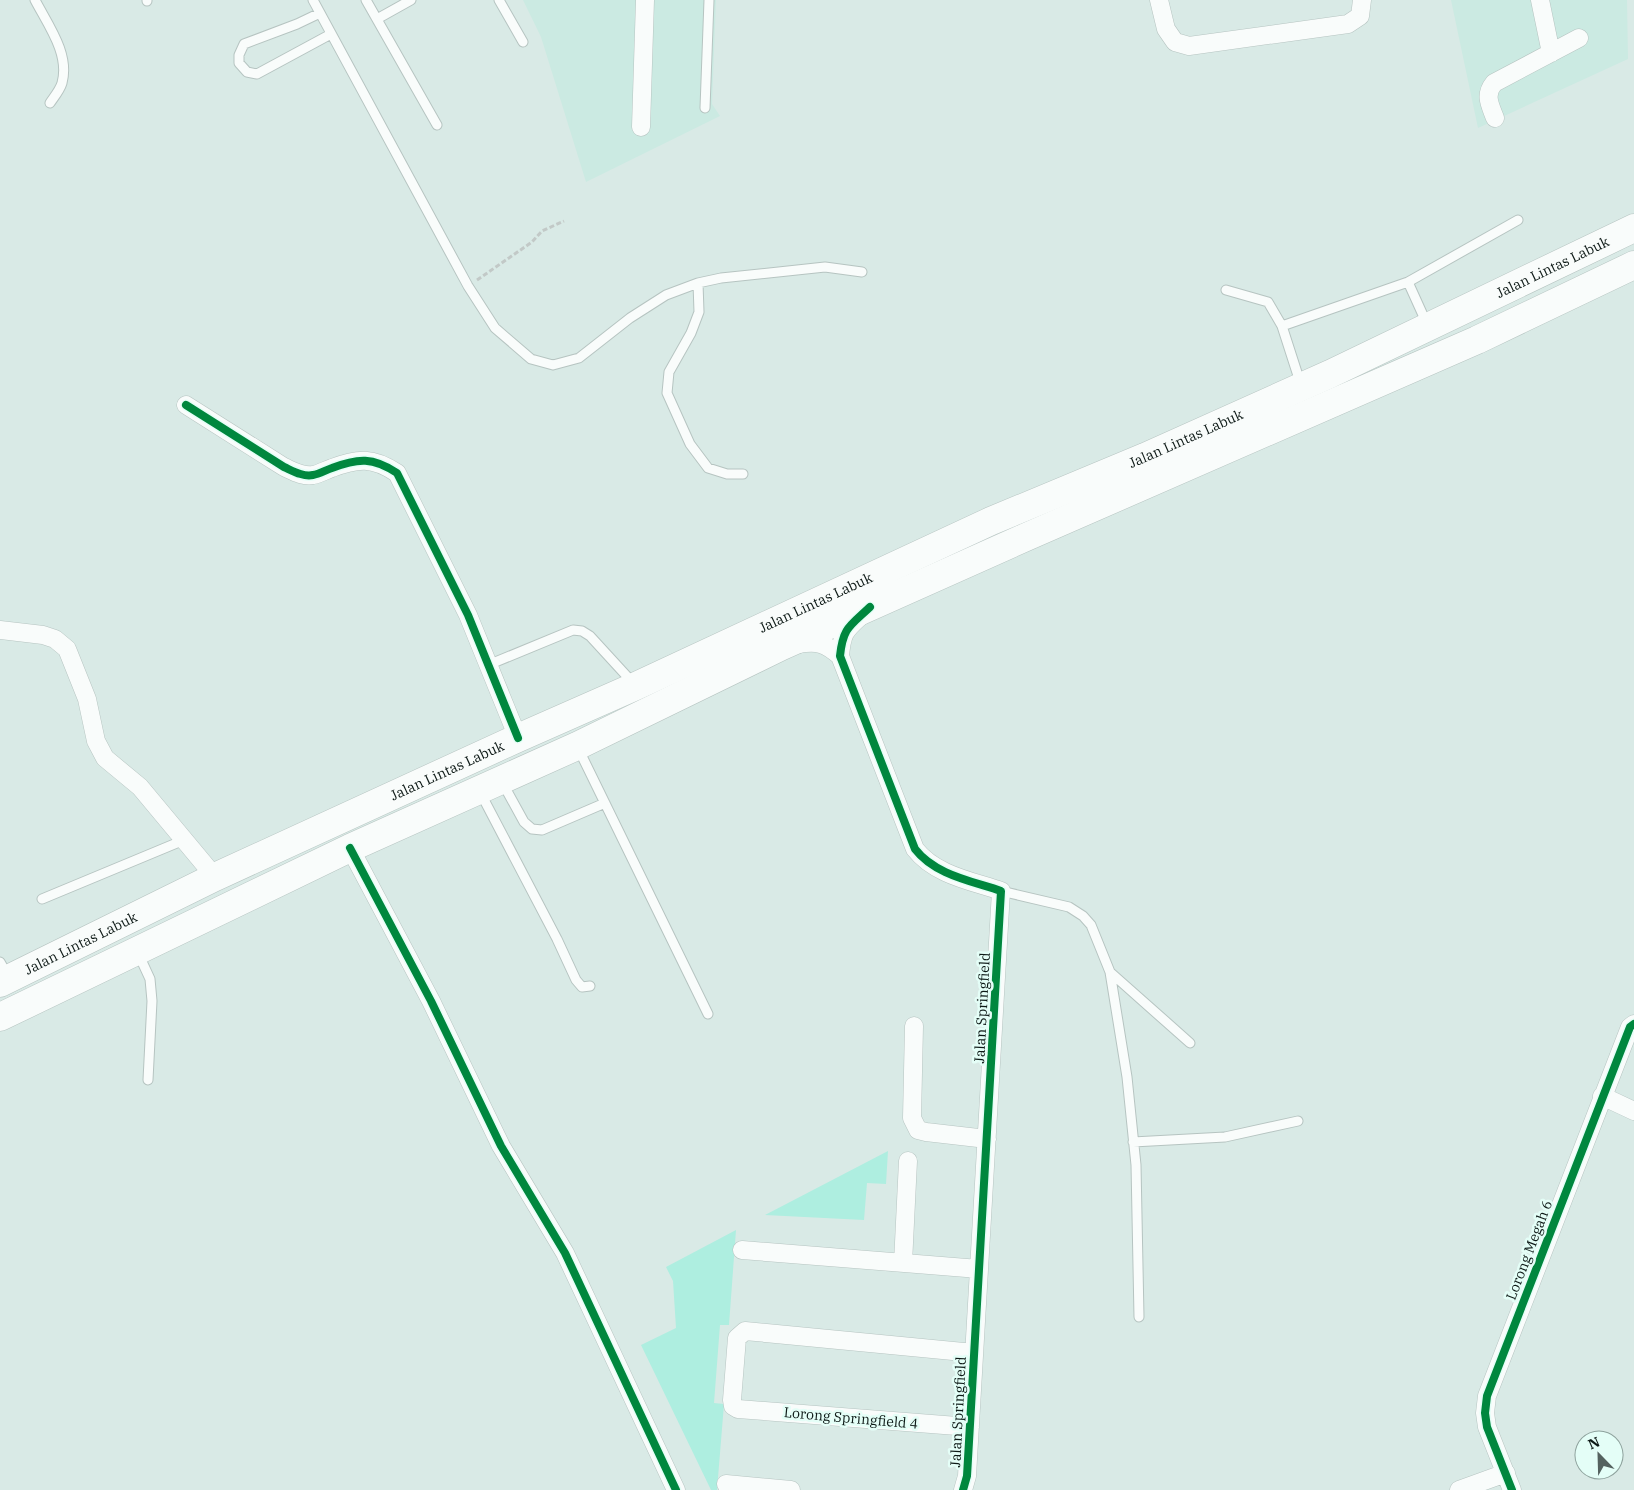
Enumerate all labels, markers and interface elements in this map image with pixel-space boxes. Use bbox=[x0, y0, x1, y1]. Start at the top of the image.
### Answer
street label: Jalan Lintas Labuk bbox=[1493, 232, 1613, 302]
street label: Jalan Lintas Labuk bbox=[1126, 405, 1247, 472]
street label: Jalan Lintas Labuk bbox=[756, 568, 876, 637]
street label: Jalan Lintas Labuk bbox=[387, 736, 508, 804]
street label: Jalan Lintas Labuk bbox=[21, 907, 141, 979]
street label: Jalan Springfield bbox=[970, 952, 994, 1064]
street label: Lorong Megah 6 bbox=[1502, 1198, 1556, 1302]
street label: Jalan Springfield bbox=[946, 1356, 970, 1468]
street label: Lorong Springfield 4 bbox=[783, 1403, 919, 1433]
north arrow bbox=[1574, 1430, 1624, 1480]
text: N bbox=[1585, 1433, 1603, 1453]

